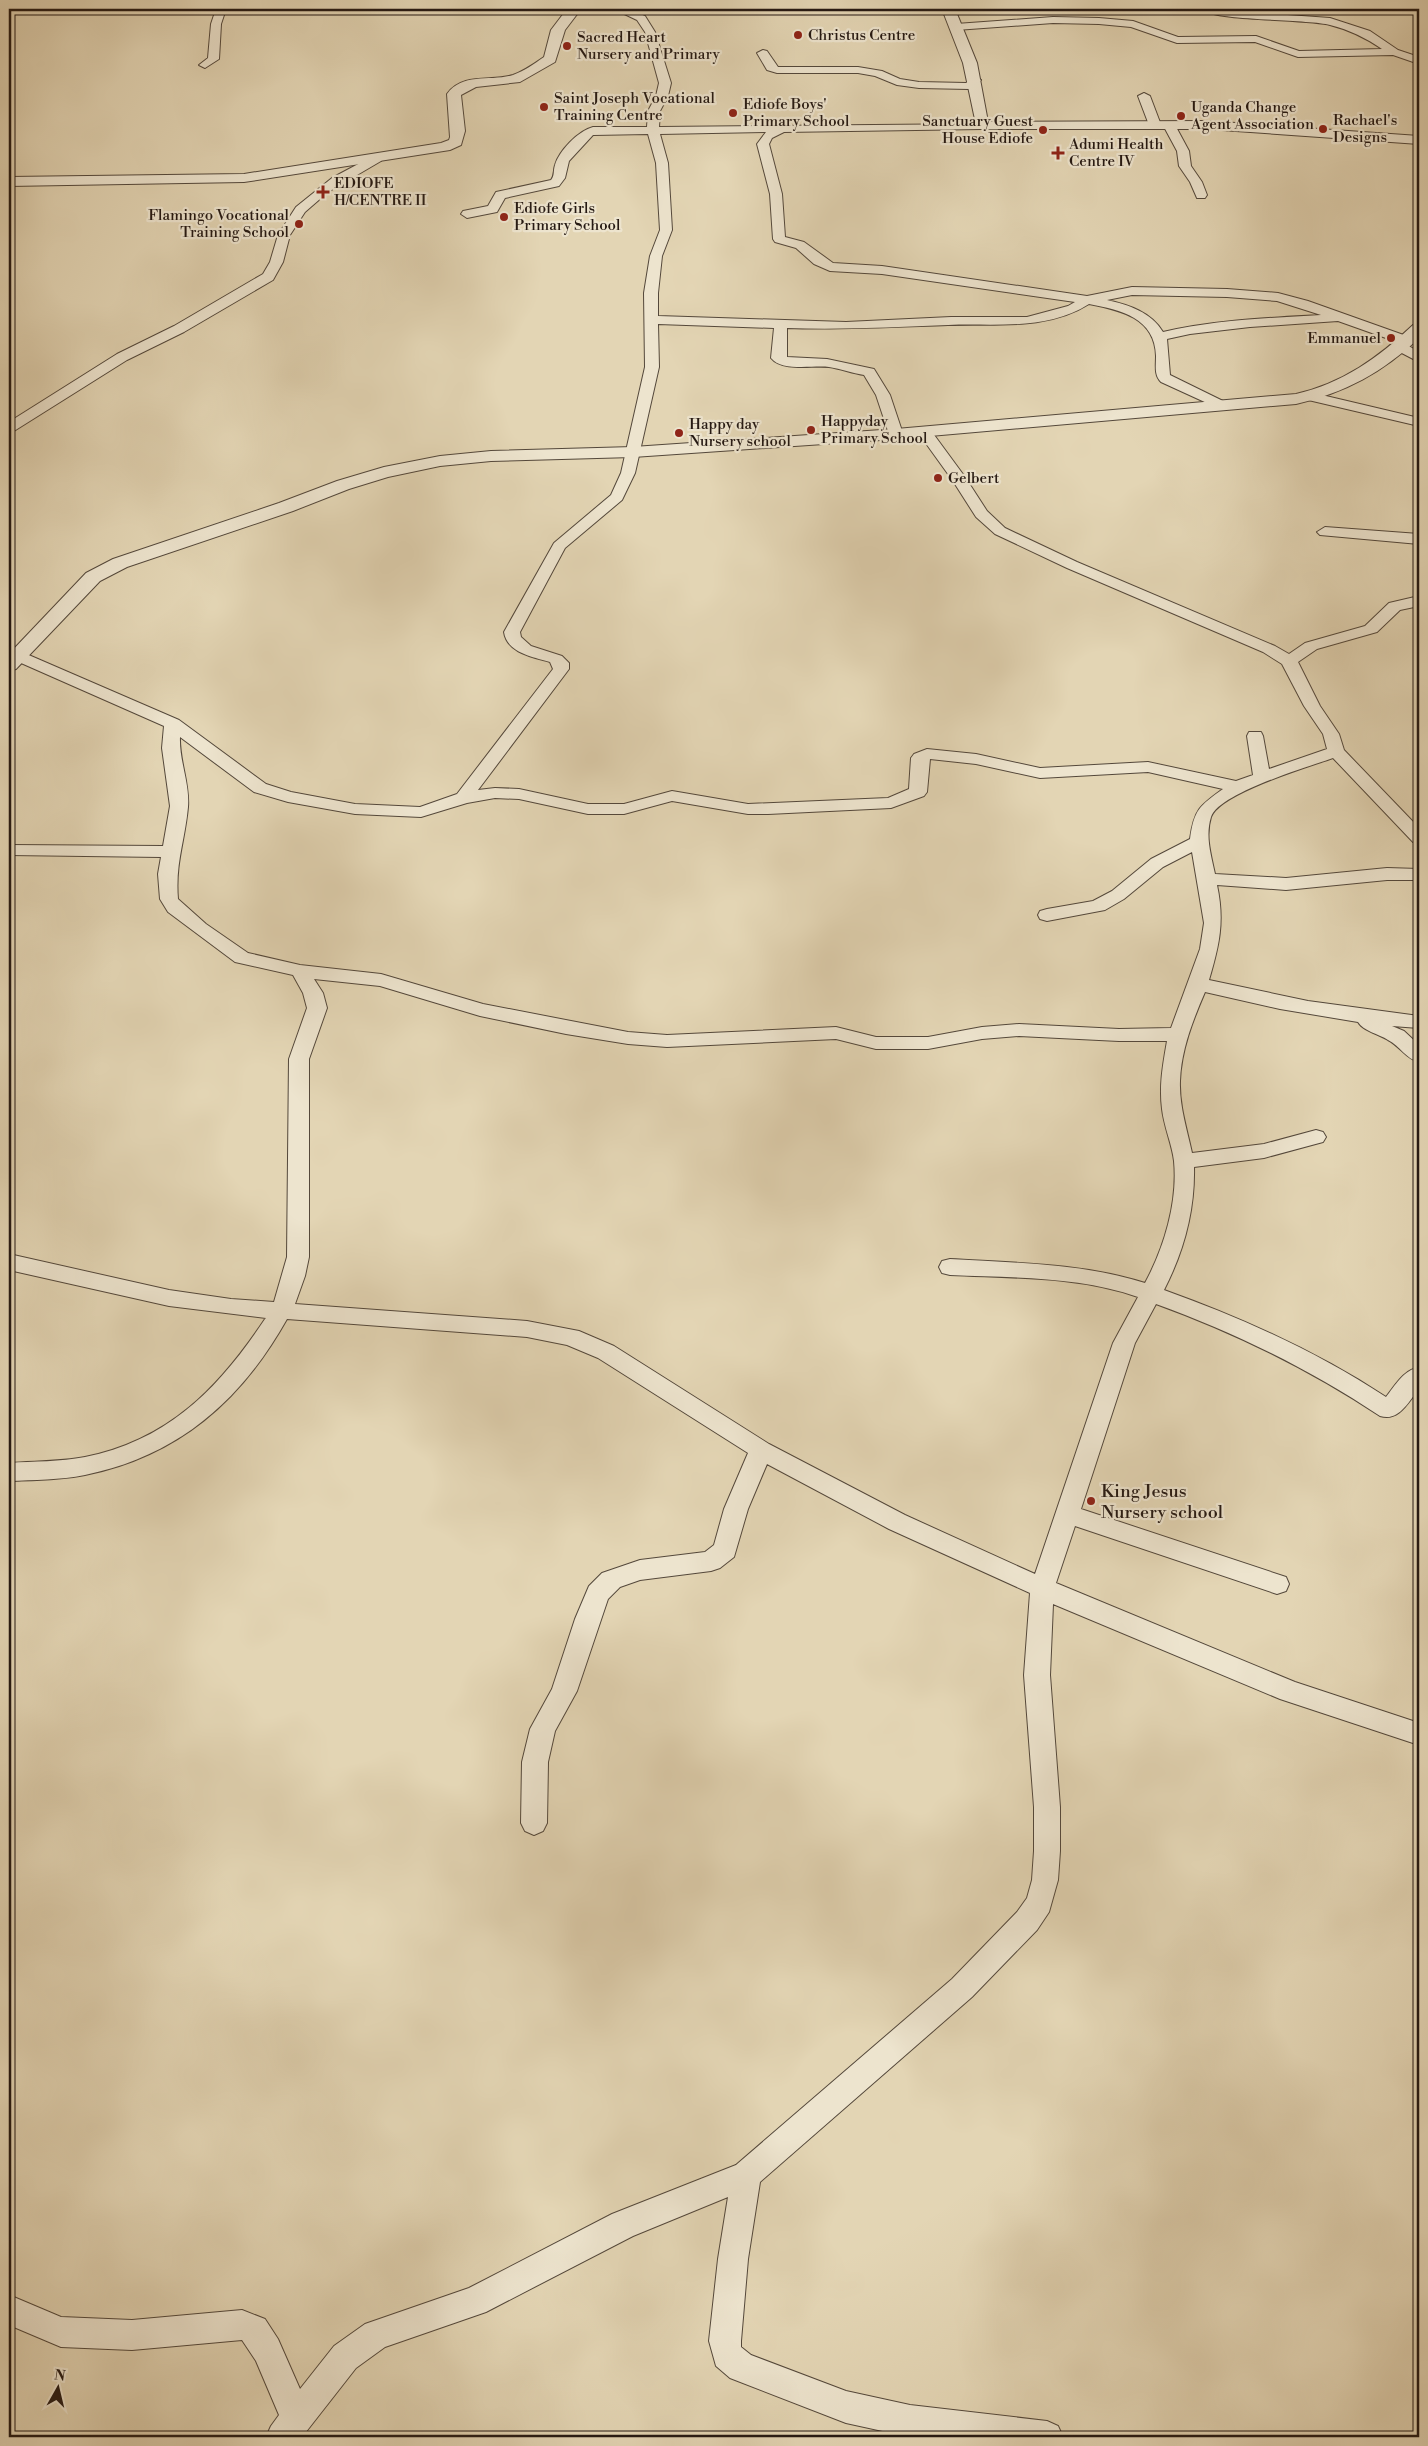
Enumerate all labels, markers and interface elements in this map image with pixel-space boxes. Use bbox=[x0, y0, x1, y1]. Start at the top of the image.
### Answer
place label: Christus Centre bbox=[808, 26, 915, 45]
place label: Sacred Heart Nursery and Primary bbox=[577, 28, 720, 64]
marker: Christus Centre bbox=[792, 29, 804, 41]
marker: Sacred Heart Nursery and Primary bbox=[561, 40, 573, 52]
place label: Saint Joseph Vocational Training Centre bbox=[554, 89, 715, 125]
place label: Ediofe Boys' Primary School bbox=[743, 95, 850, 131]
place label: Uganda Change Agent Association bbox=[1190, 98, 1314, 134]
marker: Saint Joseph Vocational Training Centre bbox=[538, 101, 550, 113]
marker: Ediofe Boys' Primary School bbox=[727, 107, 739, 119]
marker: Uganda Change Agent Association bbox=[1175, 110, 1187, 122]
place label: Rachael's Designs bbox=[1333, 111, 1397, 147]
place label: Sanctuary Guest House Ediofe bbox=[922, 112, 1034, 148]
marker: Rachael's Designs bbox=[1317, 123, 1329, 135]
marker: Sanctuary Guest House Ediofe bbox=[1037, 124, 1049, 136]
place label: Adumi Health Centre IV bbox=[1068, 135, 1163, 171]
marker: Adumi Health Centre IV bbox=[1051, 146, 1065, 160]
place label: EDIOFE H/CENTRE II bbox=[334, 174, 427, 210]
marker: EDIOFE H/CENTRE II bbox=[316, 185, 330, 199]
place label: Ediofe Girls Primary School bbox=[514, 199, 621, 235]
place label: Flamingo Vocational Training School bbox=[148, 206, 290, 242]
marker: Ediofe Girls Primary School bbox=[498, 211, 510, 223]
marker: Flamingo Vocational Training School bbox=[293, 218, 305, 230]
place label: Emmanuel bbox=[1307, 329, 1382, 348]
marker: Emmanuel bbox=[1385, 332, 1397, 344]
place label: Happyday Primary School bbox=[821, 412, 928, 448]
place label: Happy day Nursery school bbox=[689, 415, 791, 451]
marker: Happyday Primary School bbox=[805, 424, 817, 436]
marker: Happy day Nursery school bbox=[673, 427, 685, 439]
place label: Gelbert bbox=[948, 469, 1000, 488]
marker: Gelbert bbox=[932, 472, 944, 484]
place label: King Jesus Nursery school bbox=[1101, 1480, 1224, 1524]
marker: King Jesus Nursery school bbox=[1085, 1495, 1097, 1507]
north arrow bbox=[32, 2364, 82, 2414]
text: N bbox=[53, 2366, 66, 2386]

